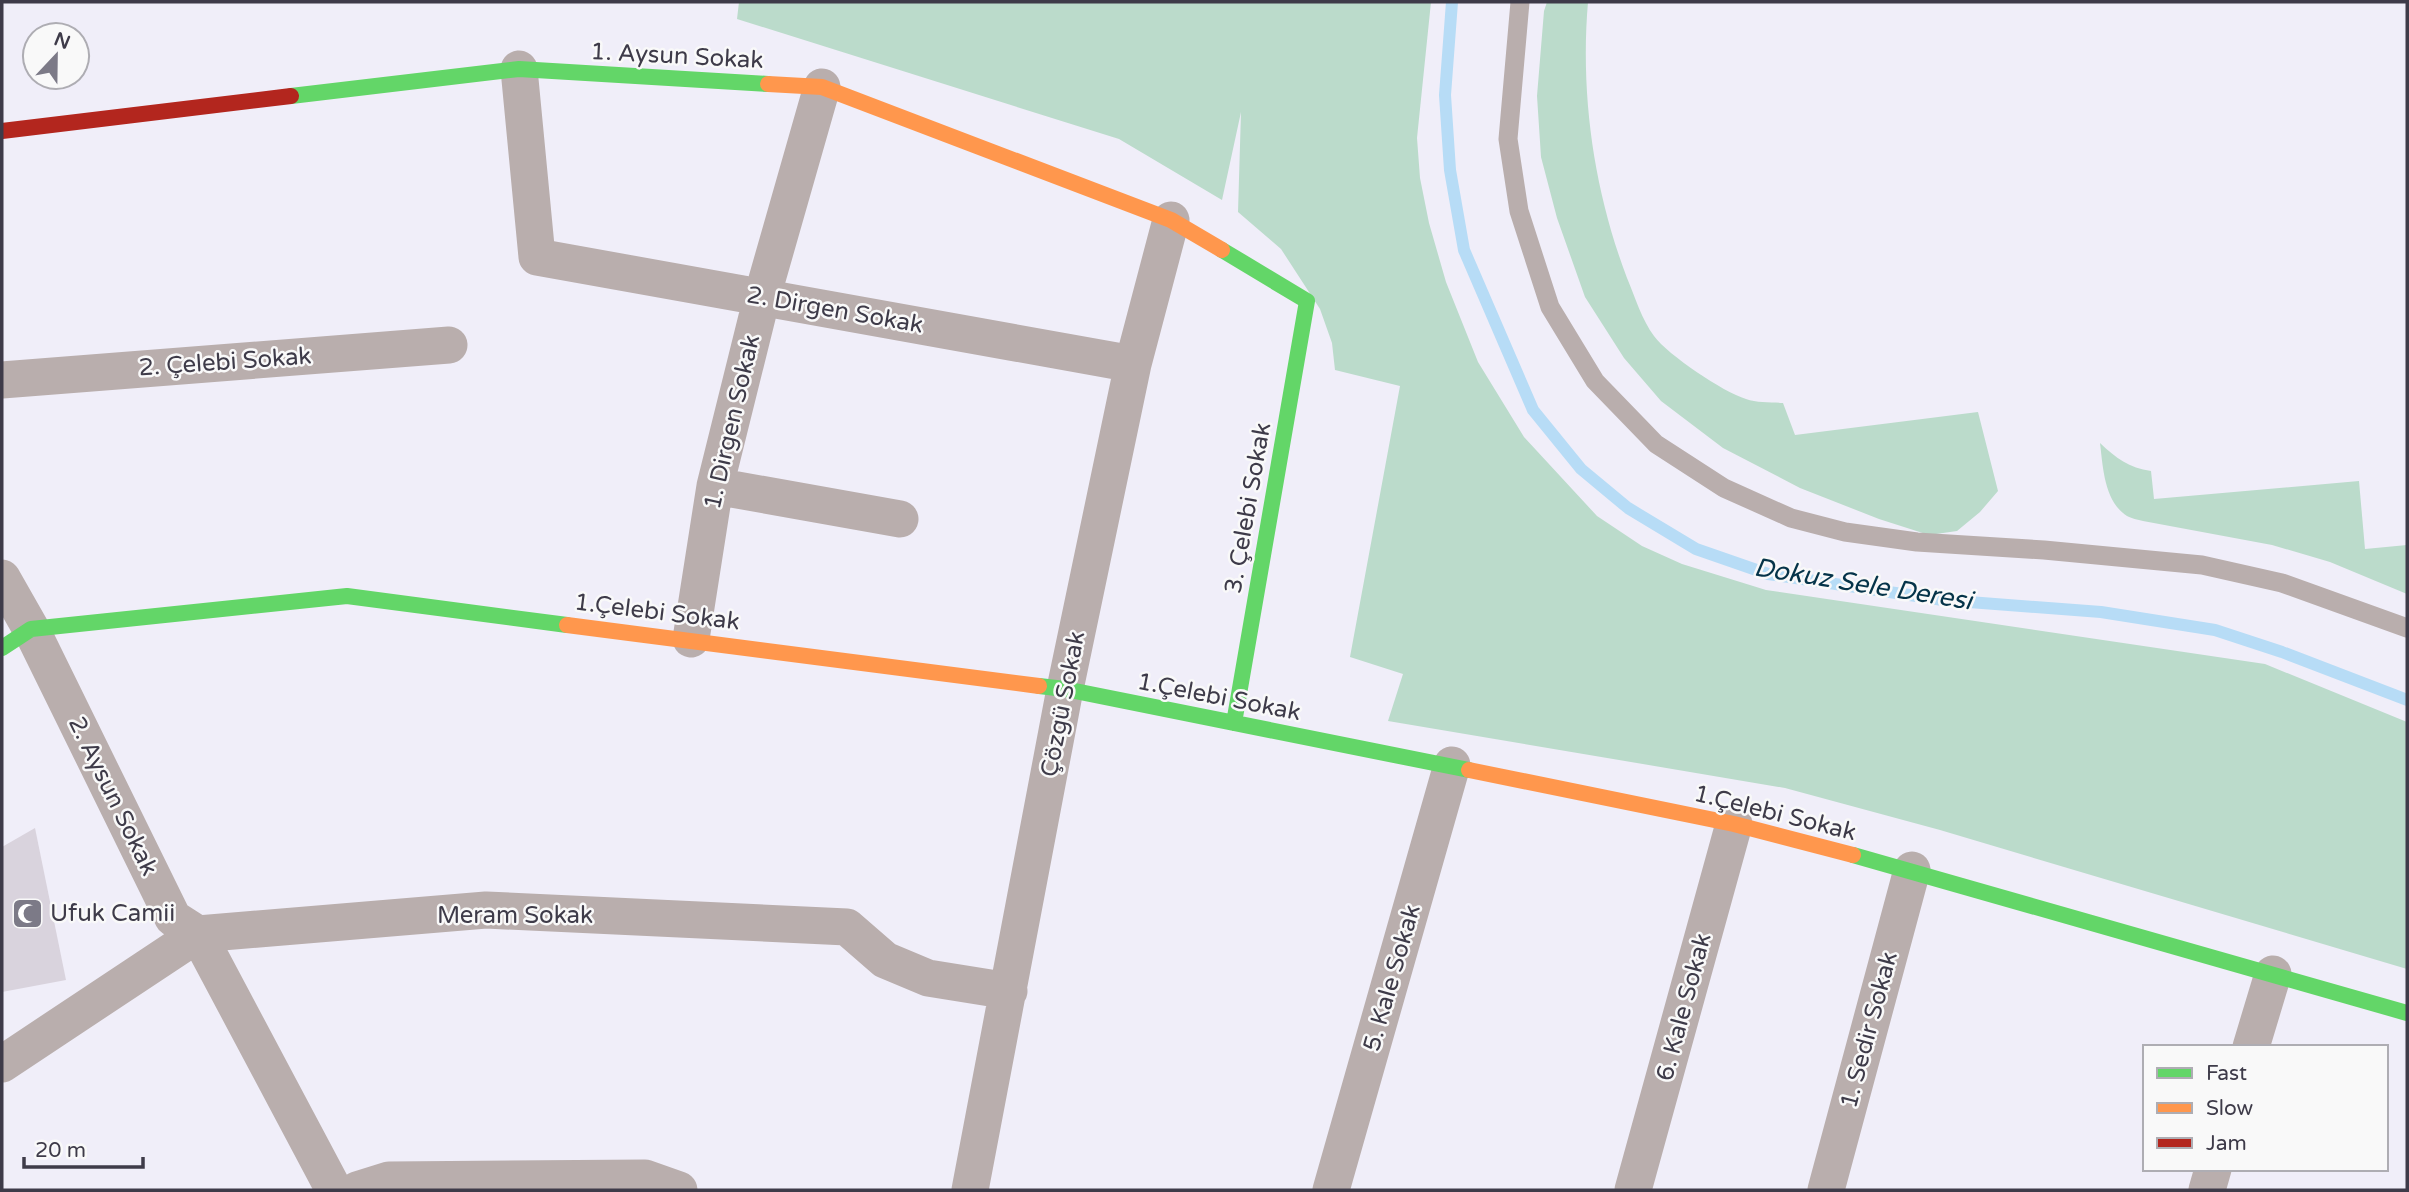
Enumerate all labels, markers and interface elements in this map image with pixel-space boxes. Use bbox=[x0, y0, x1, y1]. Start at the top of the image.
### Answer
north arrow bbox=[21, 21, 91, 91]
text: N bbox=[51, 28, 73, 54]
street label: 1. Aysun Sokak bbox=[590, 37, 764, 75]
street label: 2. Dirgen Sokak bbox=[745, 280, 925, 340]
street label: 1. Dirgen Sokak bbox=[698, 332, 766, 512]
street label: 2. Çelebi Sokak bbox=[138, 341, 312, 383]
street label: 3. Çelebi Sokak bbox=[1219, 420, 1277, 596]
water label: Dokuz Sele Deresi bbox=[1752, 551, 1978, 617]
street label: 1.Çelebi Sokak bbox=[573, 587, 741, 637]
street label: Çözgü Sokak bbox=[1035, 629, 1091, 779]
street label: 1.Çelebi Sokak bbox=[1135, 667, 1303, 727]
street label: 2. Aysun Sokak bbox=[62, 712, 164, 880]
street label: 1.Çelebi Sokak bbox=[1691, 779, 1859, 847]
mosque icon: Ufuk Camii bbox=[10, 896, 44, 930]
place label: Ufuk Camii bbox=[50, 899, 175, 928]
street label: Meram Sokak bbox=[437, 901, 593, 930]
street label: 5. Kale Sokak bbox=[1357, 901, 1427, 1055]
street label: 6. Kale Sokak bbox=[1650, 930, 1718, 1084]
street label: 1. Sedir Sokak bbox=[1834, 948, 1904, 1112]
legend bbox=[2143, 1045, 2388, 1171]
text: Fast bbox=[2206, 1061, 2247, 1086]
text: Slow bbox=[2206, 1096, 2254, 1121]
scale bar bbox=[24, 1126, 144, 1170]
text: Jam bbox=[2206, 1131, 2247, 1156]
text: 20 m bbox=[35, 1138, 86, 1163]

